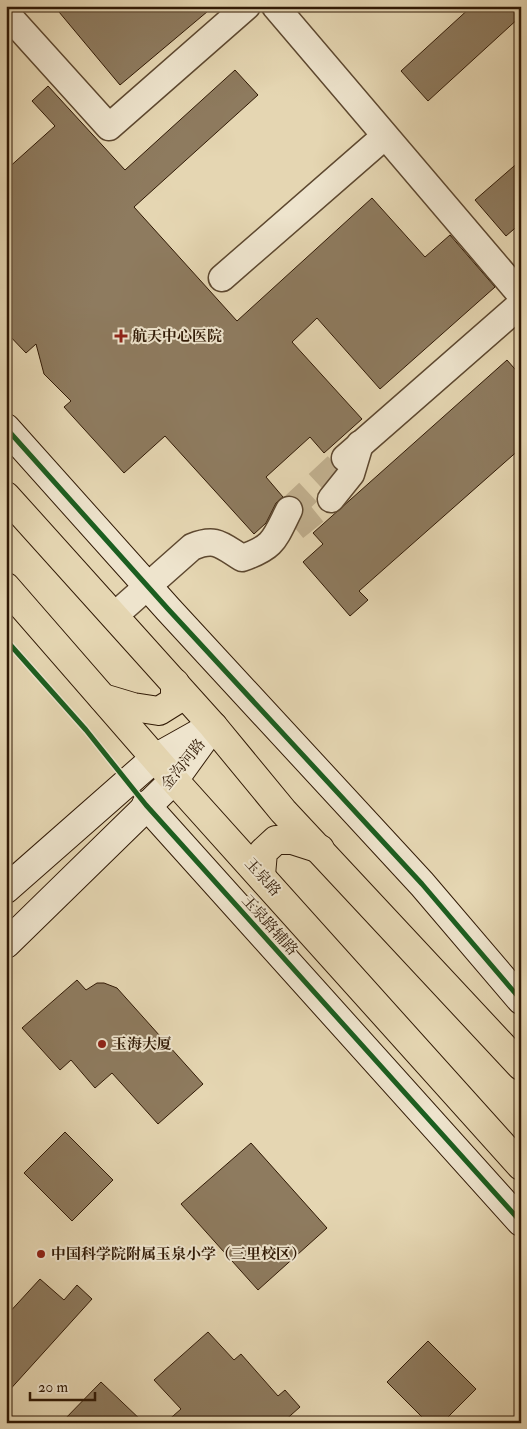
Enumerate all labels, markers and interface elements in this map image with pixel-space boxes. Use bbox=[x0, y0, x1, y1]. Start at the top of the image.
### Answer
place label: 航天中心医院 bbox=[132, 327, 222, 346]
marker: 航天中心医院 bbox=[114, 329, 128, 343]
street label: 金沟河路 bbox=[157, 735, 210, 794]
street label: 玉泉路 bbox=[241, 854, 285, 900]
street label: 玉泉路辅路 bbox=[237, 891, 302, 960]
place label: 玉海大厦 bbox=[112, 1035, 172, 1054]
marker: 玉海大厦 bbox=[96, 1038, 108, 1050]
place label: 中国科学院附属玉泉小学（三里校区） bbox=[51, 1245, 306, 1264]
marker: 中国科学院附属玉泉小学（三里校区） bbox=[35, 1248, 47, 1260]
scale bar bbox=[30, 1369, 95, 1401]
text: 20 m bbox=[38, 1378, 68, 1397]

